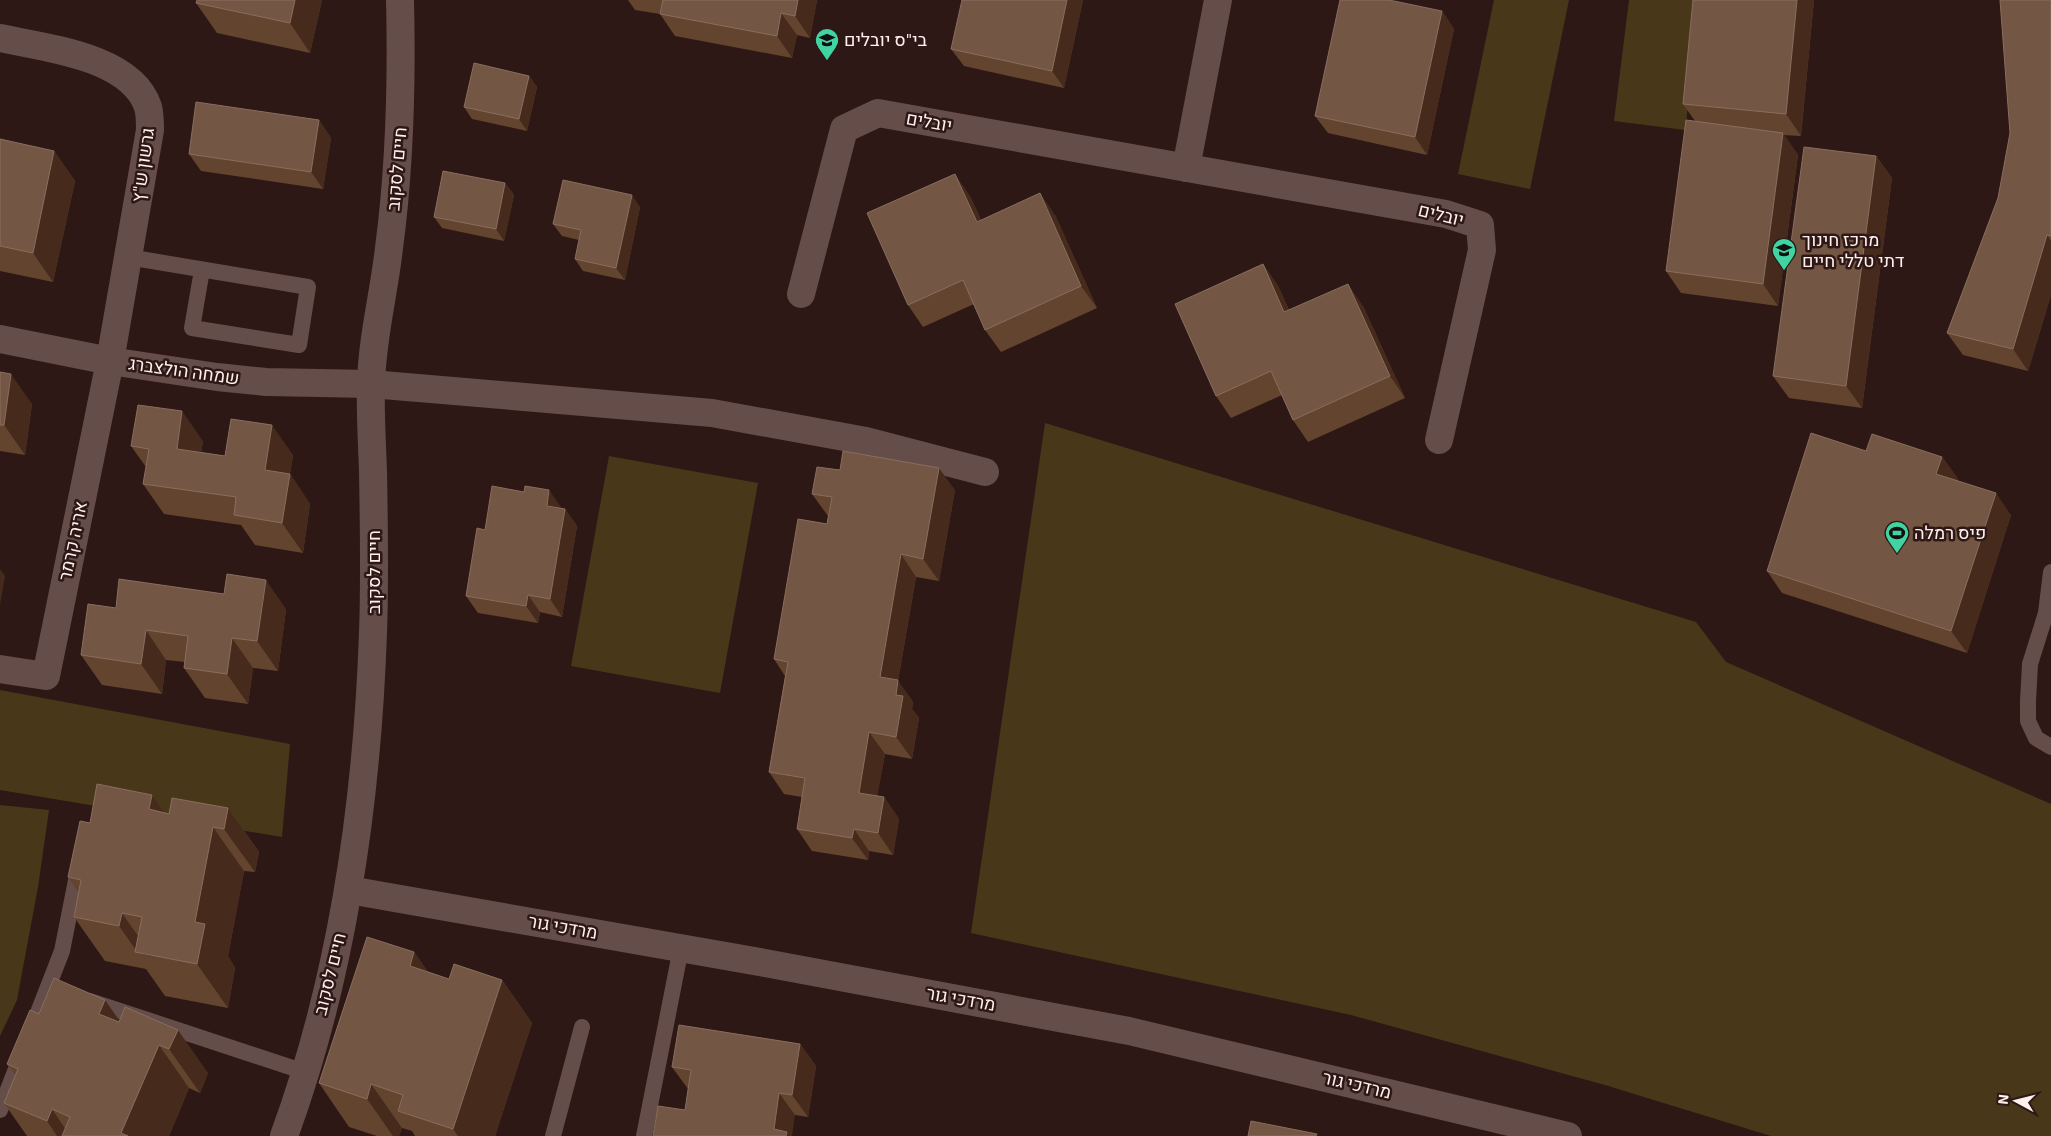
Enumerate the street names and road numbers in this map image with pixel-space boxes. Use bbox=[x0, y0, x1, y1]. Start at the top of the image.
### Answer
street label: יובלים bbox=[904, 106, 954, 136]
street label: גרשון ש"ץ bbox=[126, 126, 158, 203]
street label: חיים לסקוב bbox=[381, 126, 411, 212]
street label: יובלים bbox=[1416, 198, 1466, 230]
street label: שמחה הולצברג bbox=[127, 351, 241, 389]
street label: אריה קרמר bbox=[53, 499, 91, 583]
street label: חיים לסקוב bbox=[362, 530, 384, 614]
street label: מרדכי גור bbox=[527, 909, 599, 943]
street label: חיים לסקוב bbox=[308, 930, 350, 1017]
street label: מרדכי גור bbox=[925, 981, 997, 1015]
street label: מרדכי גור bbox=[1321, 1065, 1394, 1103]

